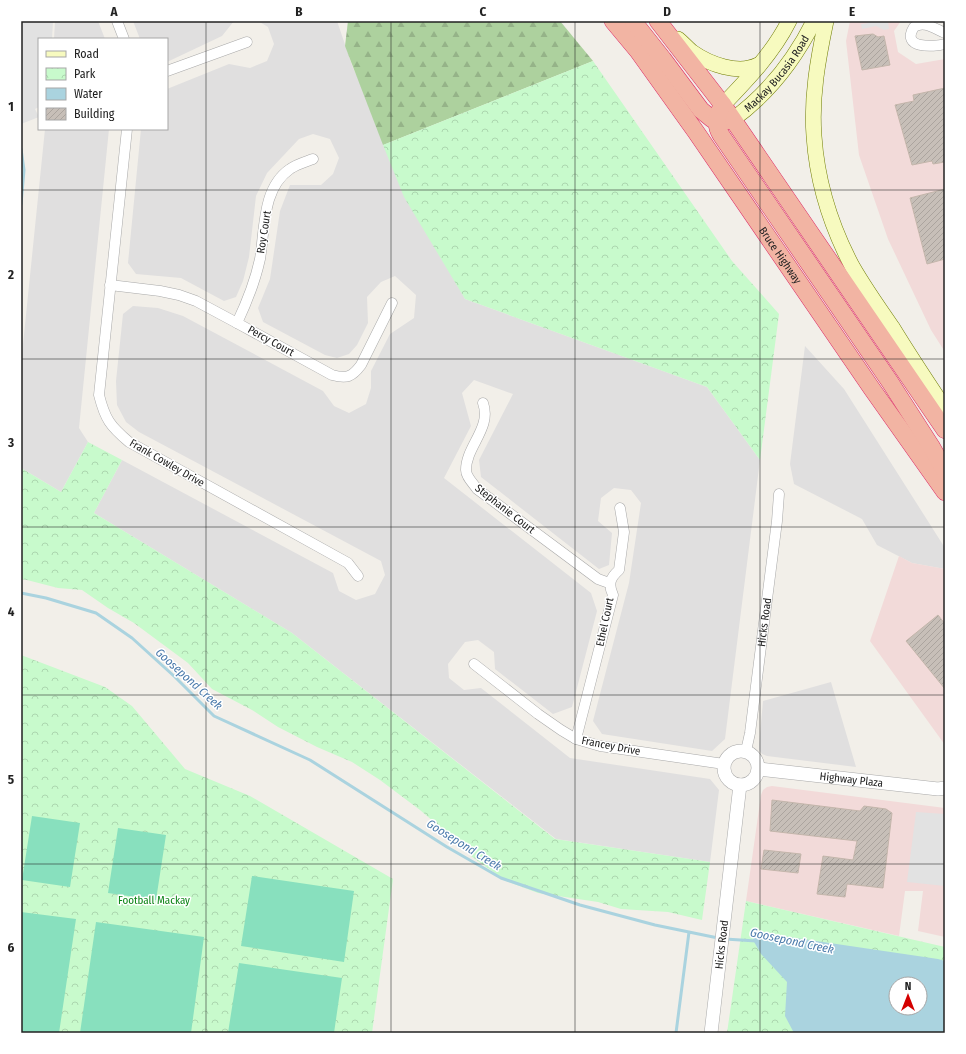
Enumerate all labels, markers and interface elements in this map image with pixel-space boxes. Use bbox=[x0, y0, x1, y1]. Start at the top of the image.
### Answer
text: A bbox=[109, 4, 118, 19]
text: B bbox=[295, 4, 303, 19]
text: C bbox=[480, 4, 487, 19]
text: D bbox=[663, 4, 671, 19]
text: E bbox=[849, 4, 855, 19]
street label: Mackay Bucasia Road bbox=[741, 33, 812, 114]
legend bbox=[38, 38, 168, 130]
text: Road bbox=[74, 47, 99, 61]
text: Park bbox=[74, 67, 96, 81]
text: Water bbox=[74, 87, 103, 101]
text: 1 bbox=[8, 99, 14, 114]
text: Building bbox=[74, 107, 115, 121]
street label: Roy Court bbox=[254, 209, 274, 254]
street label: Bruce Highway bbox=[756, 224, 804, 286]
text: 2 bbox=[7, 267, 14, 282]
street label: Percy Court bbox=[246, 323, 297, 359]
text: 3 bbox=[7, 435, 14, 450]
street label: Frank Cowley Drive bbox=[127, 436, 207, 490]
street label: Stephanie Court bbox=[473, 482, 538, 537]
street label: Ethel Court bbox=[593, 596, 617, 648]
street label: Hicks Road bbox=[755, 597, 774, 648]
text: 4 bbox=[8, 604, 15, 619]
water label: Goosepond Creek bbox=[153, 645, 225, 713]
street label: Francey Drive bbox=[580, 734, 642, 758]
street label: Highway Plaza bbox=[819, 769, 884, 789]
text: 5 bbox=[8, 772, 14, 787]
water label: Goosepond Creek bbox=[424, 816, 504, 874]
park label: Football Mackay bbox=[118, 894, 190, 907]
street label: Hicks Road bbox=[712, 919, 731, 970]
water label: Goosepond Creek bbox=[749, 925, 835, 957]
text: 6 bbox=[8, 940, 15, 955]
north arrow bbox=[888, 976, 928, 1016]
text: N bbox=[905, 980, 911, 993]

